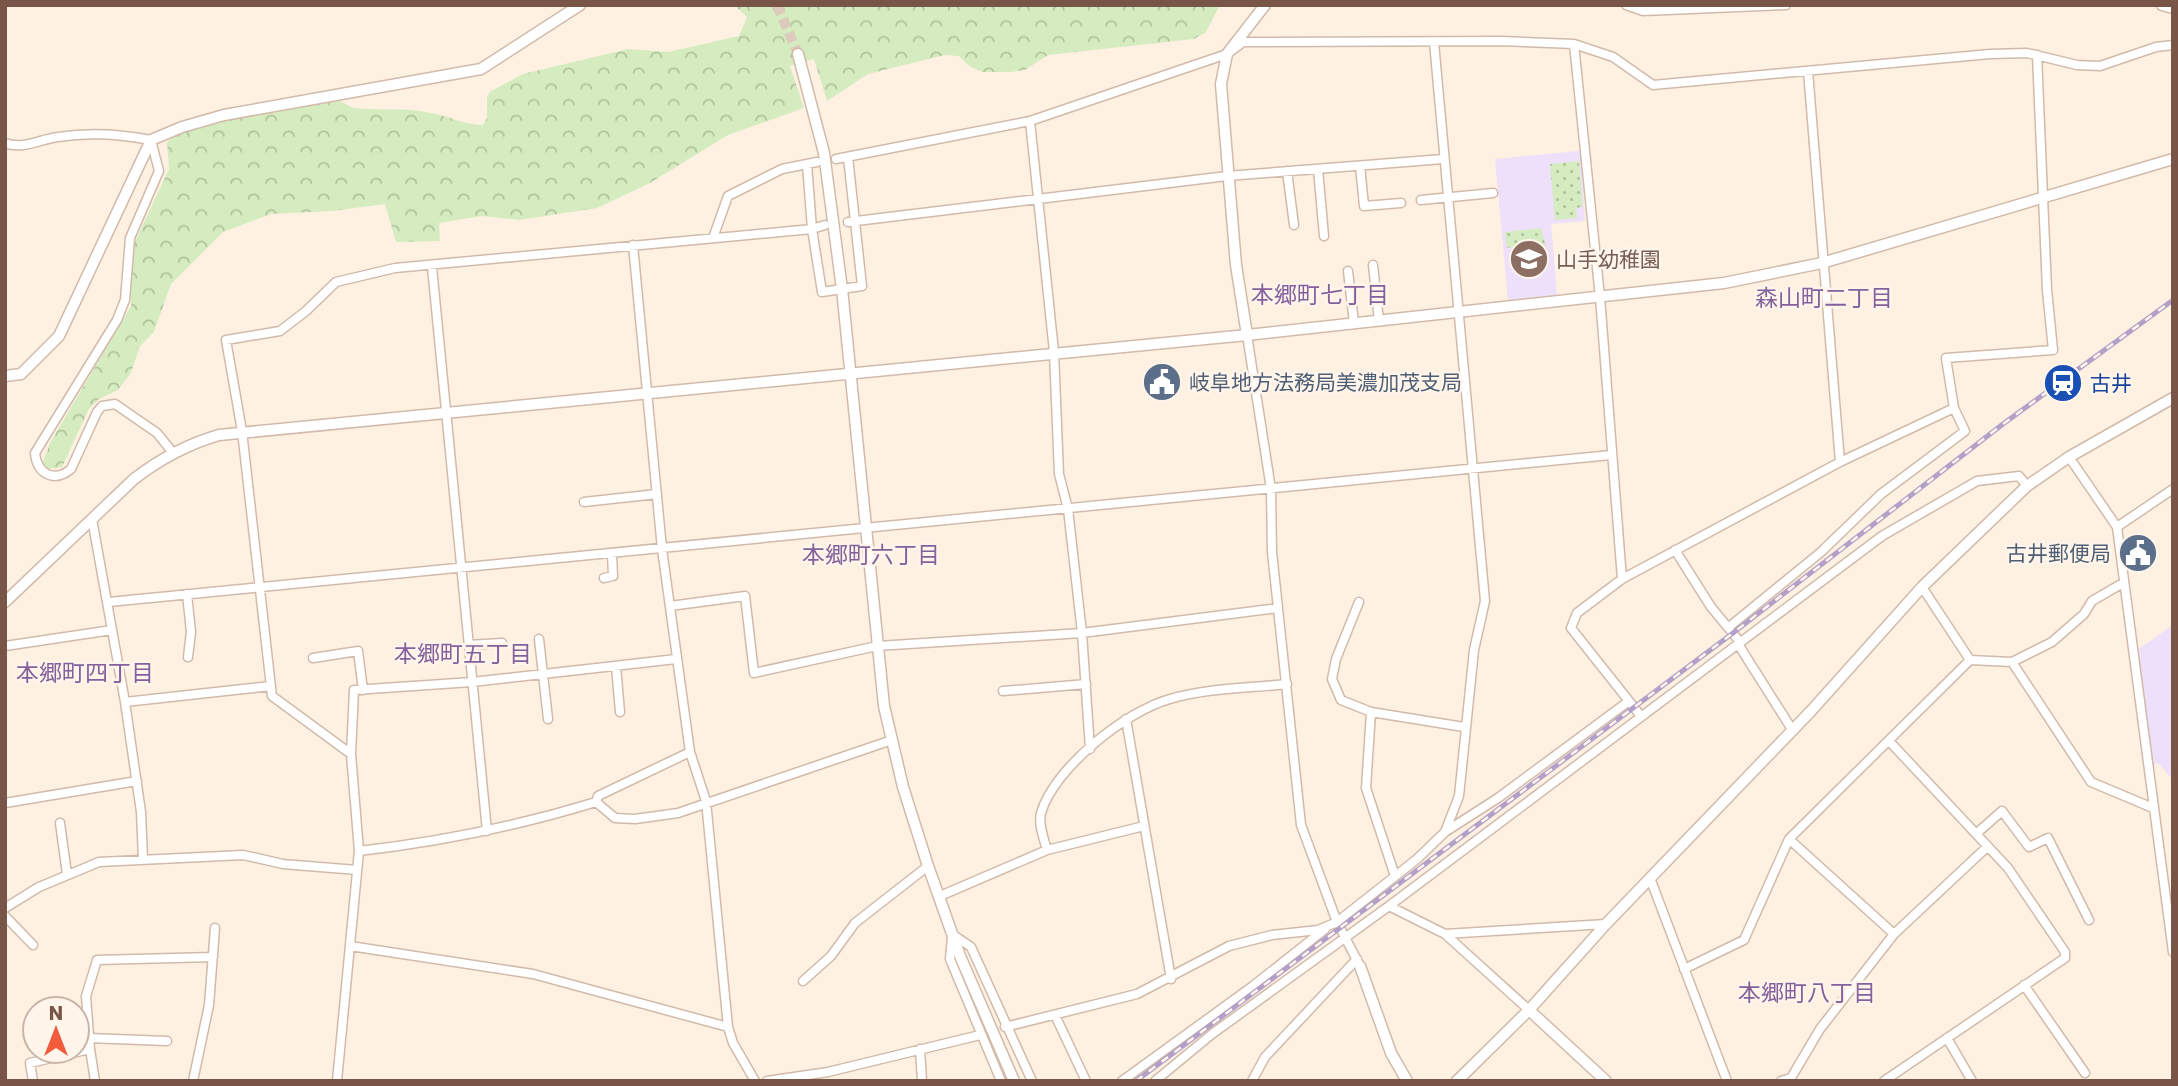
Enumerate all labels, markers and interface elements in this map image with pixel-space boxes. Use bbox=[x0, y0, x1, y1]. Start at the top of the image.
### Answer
school or university icon: 山手幼稚園 bbox=[1508, 238, 1550, 280]
place label: 山手幼稚園 bbox=[1556, 245, 1661, 274]
district label: 本郷町七丁目 bbox=[1251, 279, 1389, 311]
district label: 森山町二丁目 bbox=[1755, 282, 1893, 314]
public building icon: 岐阜地方法務局美濃加茂支局 bbox=[1141, 361, 1183, 403]
station icon: 古井 bbox=[2042, 362, 2084, 404]
place label: 岐阜地方法務局美濃加茂支局 bbox=[1189, 368, 1462, 397]
place label: 古井 bbox=[2090, 369, 2132, 398]
public building icon: 古井郵便局 bbox=[2117, 532, 2159, 574]
district label: 本郷町六丁目 bbox=[802, 539, 940, 571]
place label: 古井郵便局 bbox=[2006, 539, 2111, 568]
district label: 本郷町五丁目 bbox=[394, 638, 532, 670]
district label: 本郷町四丁目 bbox=[16, 657, 154, 689]
district label: 本郷町八丁目 bbox=[1738, 977, 1876, 1009]
north arrow bbox=[21, 995, 91, 1065]
text: N bbox=[49, 1000, 63, 1027]

